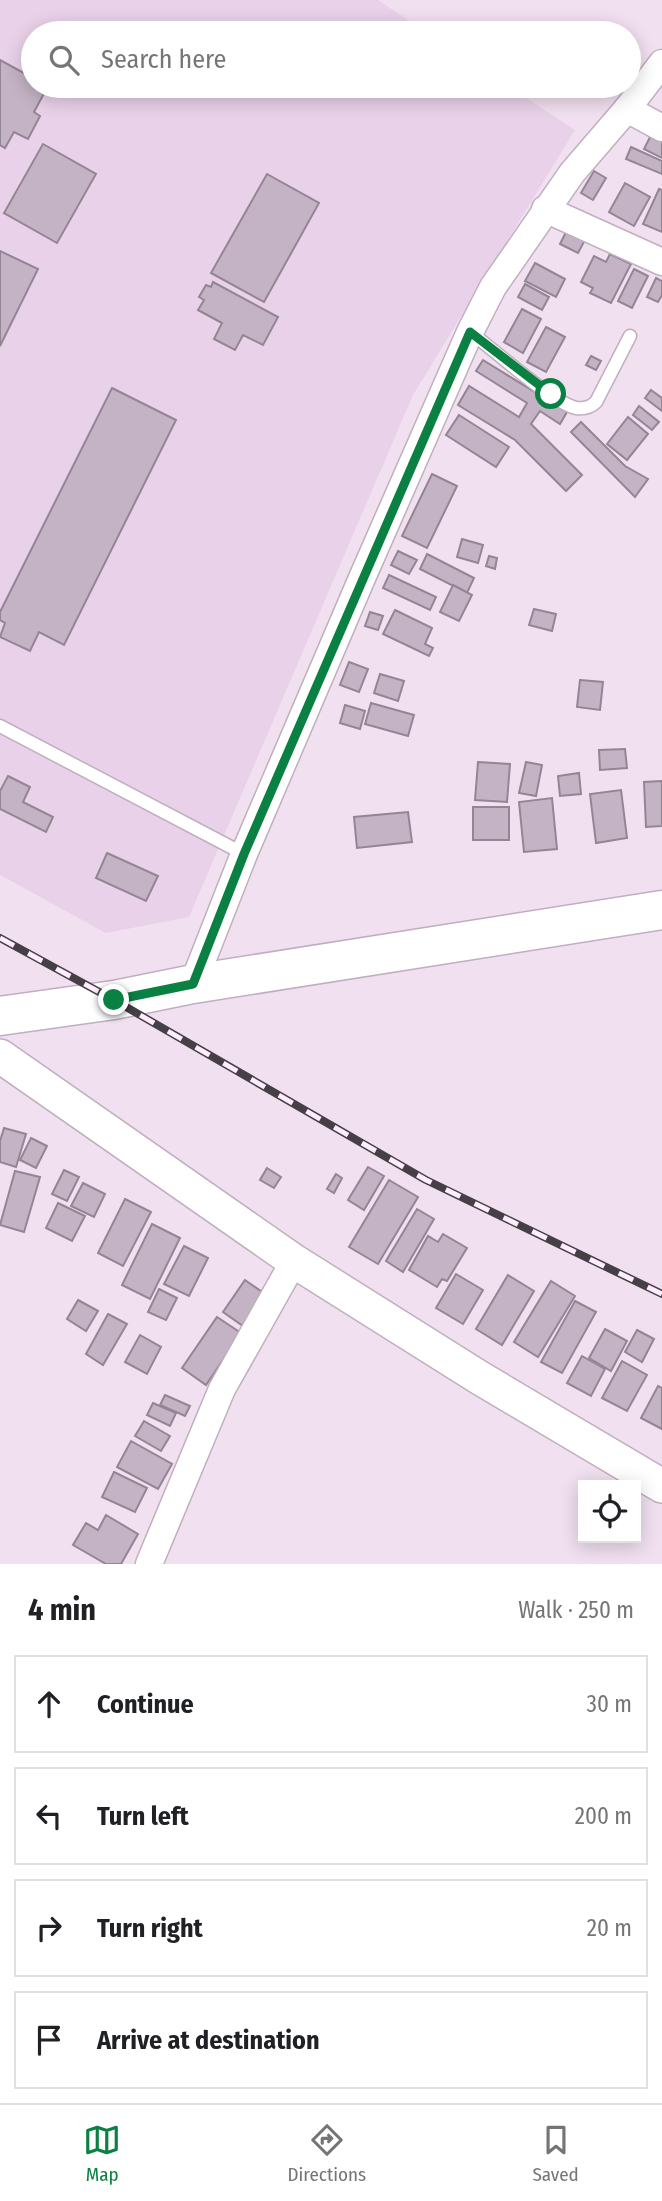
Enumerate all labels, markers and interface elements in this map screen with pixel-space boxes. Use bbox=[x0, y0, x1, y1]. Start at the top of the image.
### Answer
search box bbox=[21, 21, 641, 98]
icon: search bbox=[45, 41, 83, 79]
text: Search here bbox=[101, 44, 226, 75]
route start bbox=[535, 378, 566, 409]
route end bbox=[98, 984, 129, 1015]
map controls bbox=[578, 1480, 641, 1543]
button: locate bbox=[578, 1480, 641, 1543]
text: 4 min bbox=[28, 1592, 96, 1628]
text: Walk · 250 m bbox=[518, 1596, 634, 1624]
icon: ahead bbox=[30, 1685, 68, 1723]
text: Continue bbox=[97, 1689, 194, 1720]
text: 30 m bbox=[587, 1690, 632, 1718]
icon: left bbox=[30, 1797, 68, 1835]
text: Turn left bbox=[97, 1801, 189, 1832]
text: 200 m bbox=[575, 1802, 632, 1830]
icon: right bbox=[30, 1909, 68, 1947]
text: Turn right bbox=[97, 1913, 203, 1944]
text: 20 m bbox=[587, 1914, 632, 1942]
icon: arrive bbox=[30, 2021, 68, 2059]
text: Arrive at destination bbox=[97, 2025, 320, 2056]
tab: Map bbox=[83, 2121, 121, 2186]
tab: Directions bbox=[287, 2121, 366, 2186]
tab: Saved bbox=[532, 2121, 579, 2186]

